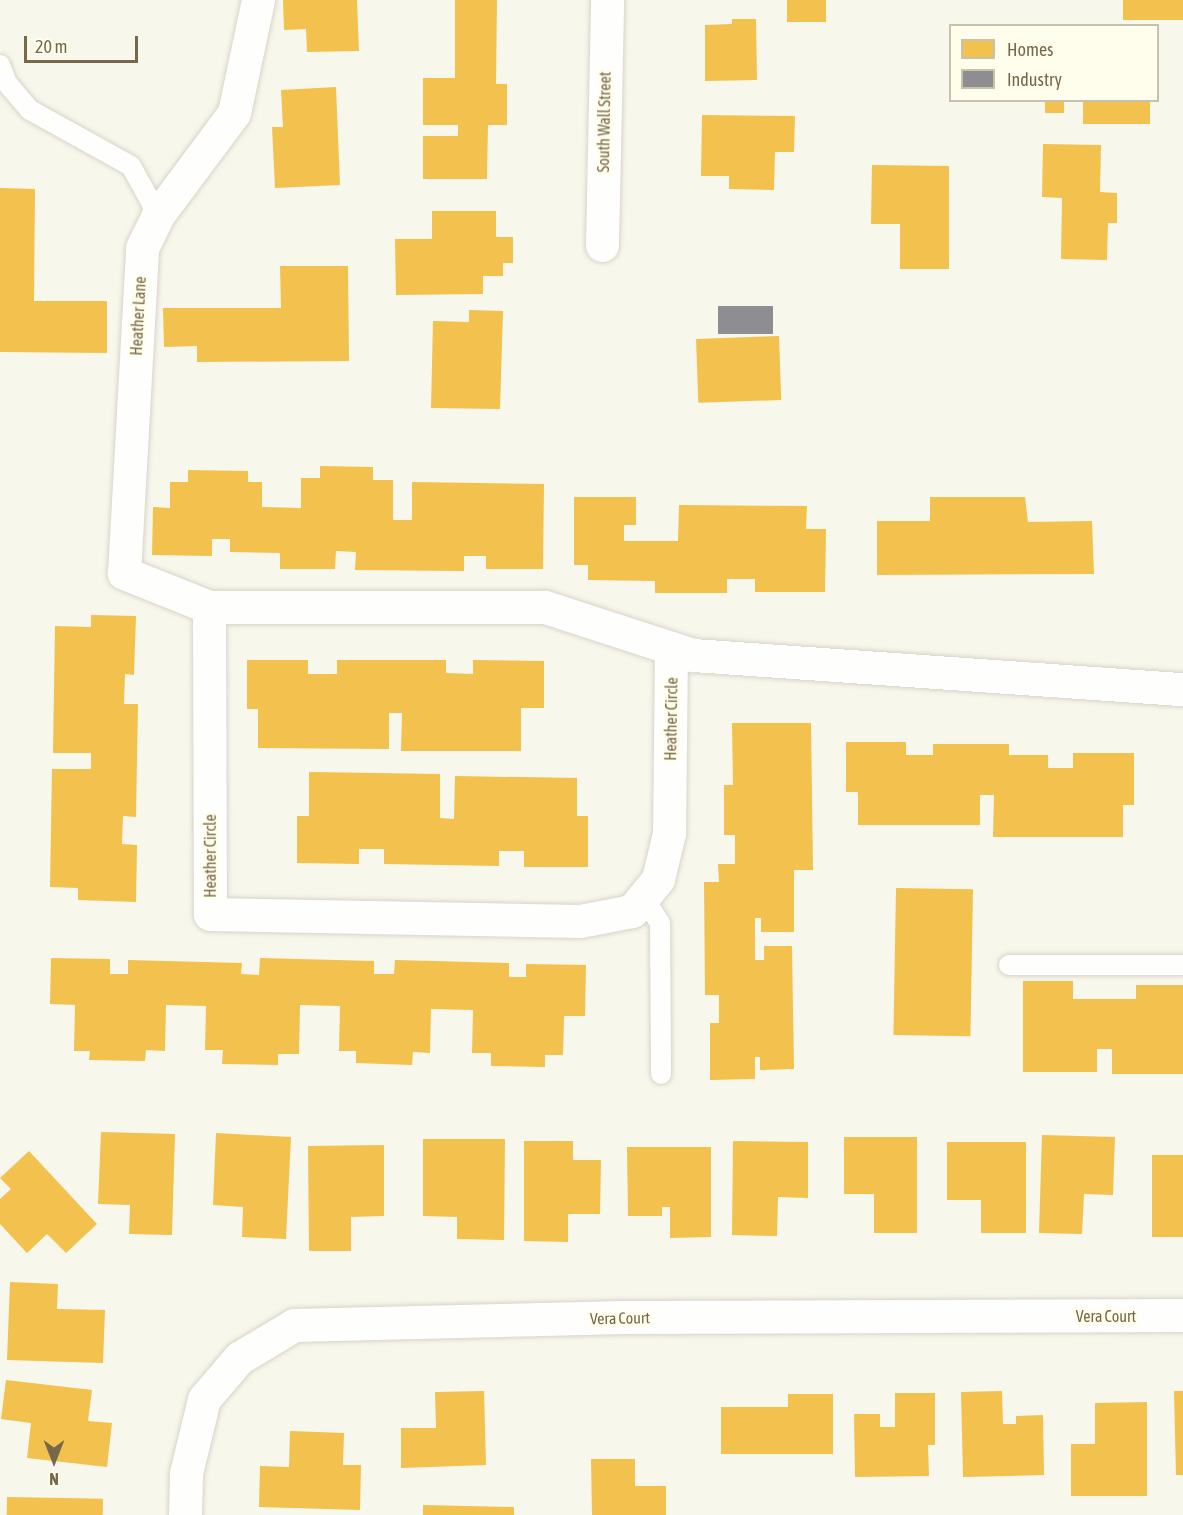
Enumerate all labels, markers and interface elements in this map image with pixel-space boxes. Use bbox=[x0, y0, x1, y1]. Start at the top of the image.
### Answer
scale bar bbox=[27, 24, 141, 62]
legend bbox=[949, 24, 1159, 102]
text: 20 m bbox=[35, 36, 67, 57]
text: Homes bbox=[1007, 39, 1053, 60]
text: Industry bbox=[1007, 69, 1062, 90]
street label: South Wall Street bbox=[594, 71, 614, 173]
street label: Heather Lane bbox=[126, 276, 150, 356]
street label: Heather Circle bbox=[661, 677, 681, 761]
street label: Heather Circle bbox=[200, 814, 220, 898]
street label: Vera Court bbox=[1076, 1306, 1136, 1326]
street label: Vera Court bbox=[590, 1308, 650, 1328]
north arrow bbox=[24, 1431, 84, 1491]
text: N bbox=[49, 1470, 59, 1488]

